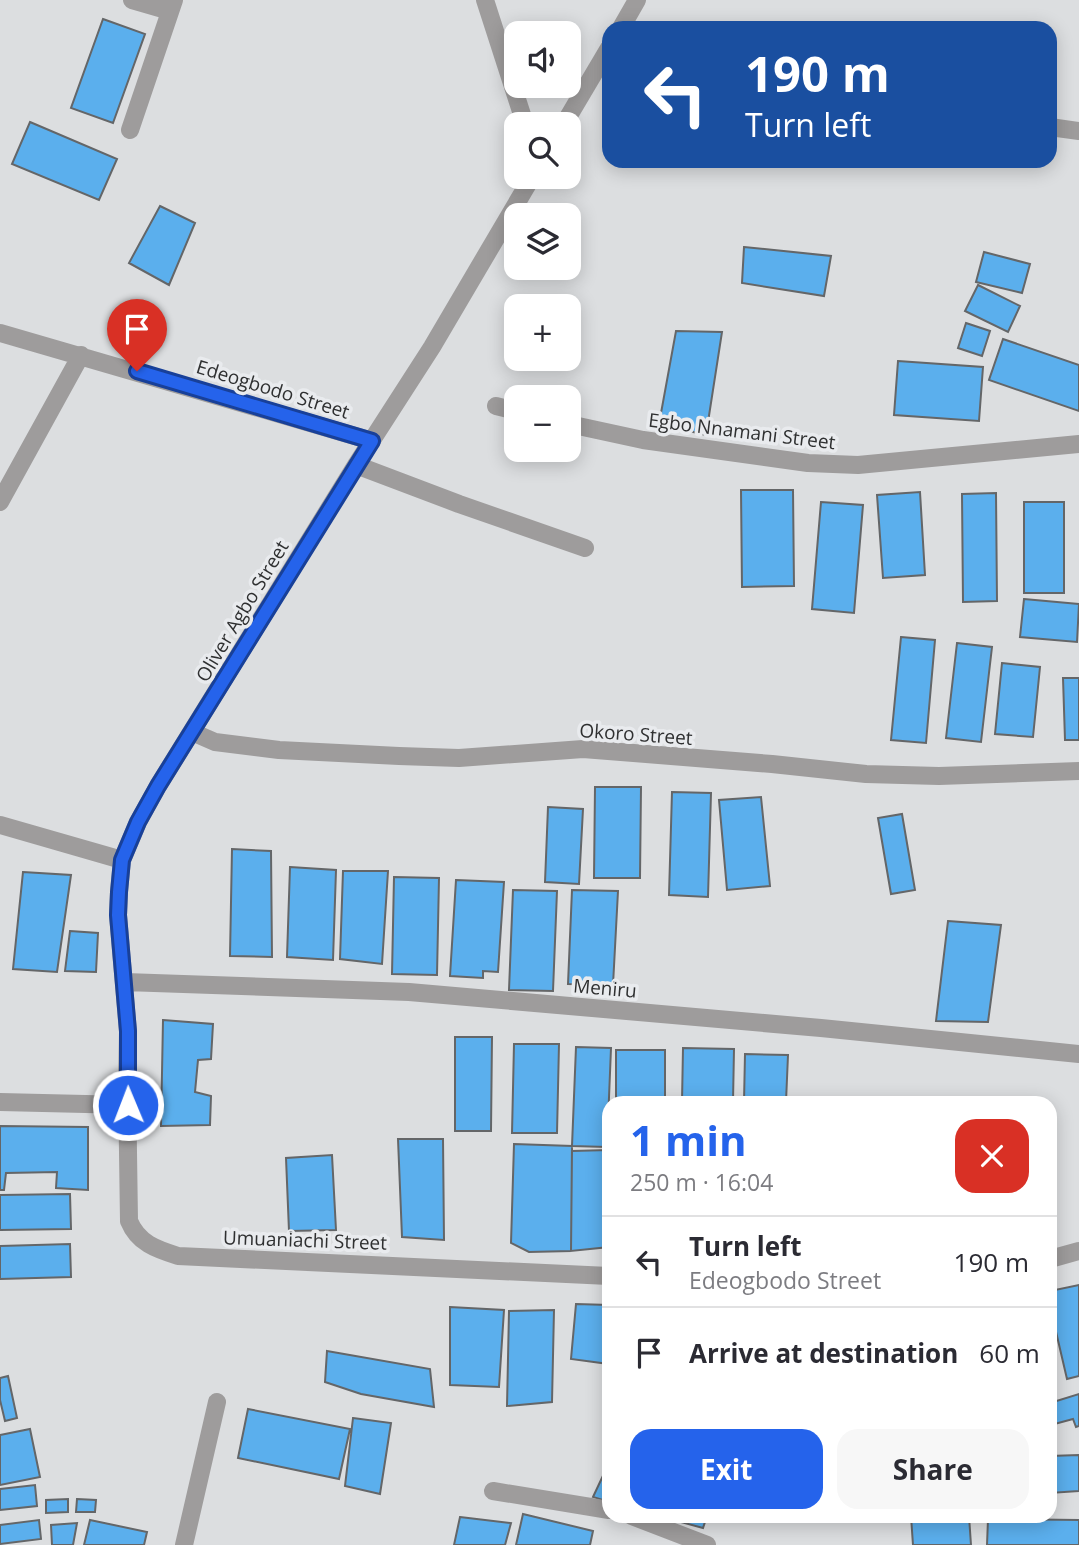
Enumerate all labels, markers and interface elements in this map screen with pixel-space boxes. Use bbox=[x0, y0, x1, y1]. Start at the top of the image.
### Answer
map controls bbox=[504, 21, 581, 462]
button: sound bbox=[504, 21, 581, 98]
text: 190 m bbox=[745, 40, 890, 106]
icon: left bbox=[630, 49, 721, 140]
text: Turn left bbox=[745, 103, 871, 146]
button: search bbox=[504, 112, 581, 189]
button: layers bbox=[504, 203, 581, 280]
button: + bbox=[504, 294, 581, 371]
pin bbox=[107, 299, 167, 371]
icon: arrive bbox=[118, 310, 156, 348]
street label: Edeogbodo Street bbox=[193, 353, 353, 425]
button: − bbox=[504, 385, 581, 462]
street label: Egbo Nnamani Street bbox=[647, 407, 837, 455]
street label: Oliver Agbo Street bbox=[189, 535, 295, 687]
street label: Okoro Street bbox=[579, 717, 694, 751]
street label: Meniru bbox=[572, 972, 638, 1004]
position arrow bbox=[91, 1068, 165, 1142]
text: 1 min bbox=[630, 1111, 747, 1168]
button: close bbox=[955, 1119, 1029, 1193]
text: 250 m · 16:04 bbox=[630, 1166, 773, 1198]
street label: Umuaniachi Street bbox=[222, 1224, 388, 1256]
text: Turn left bbox=[689, 1228, 801, 1264]
icon: left bbox=[630, 1243, 668, 1281]
text: 190 m bbox=[954, 1244, 1029, 1280]
text: Edeogbodo Street bbox=[689, 1264, 881, 1296]
icon: arrive bbox=[630, 1334, 668, 1372]
text: Arrive at destination bbox=[689, 1335, 958, 1371]
text: 60 m bbox=[979, 1335, 1040, 1371]
button: Exit bbox=[630, 1429, 823, 1509]
button: Share bbox=[837, 1429, 1029, 1509]

